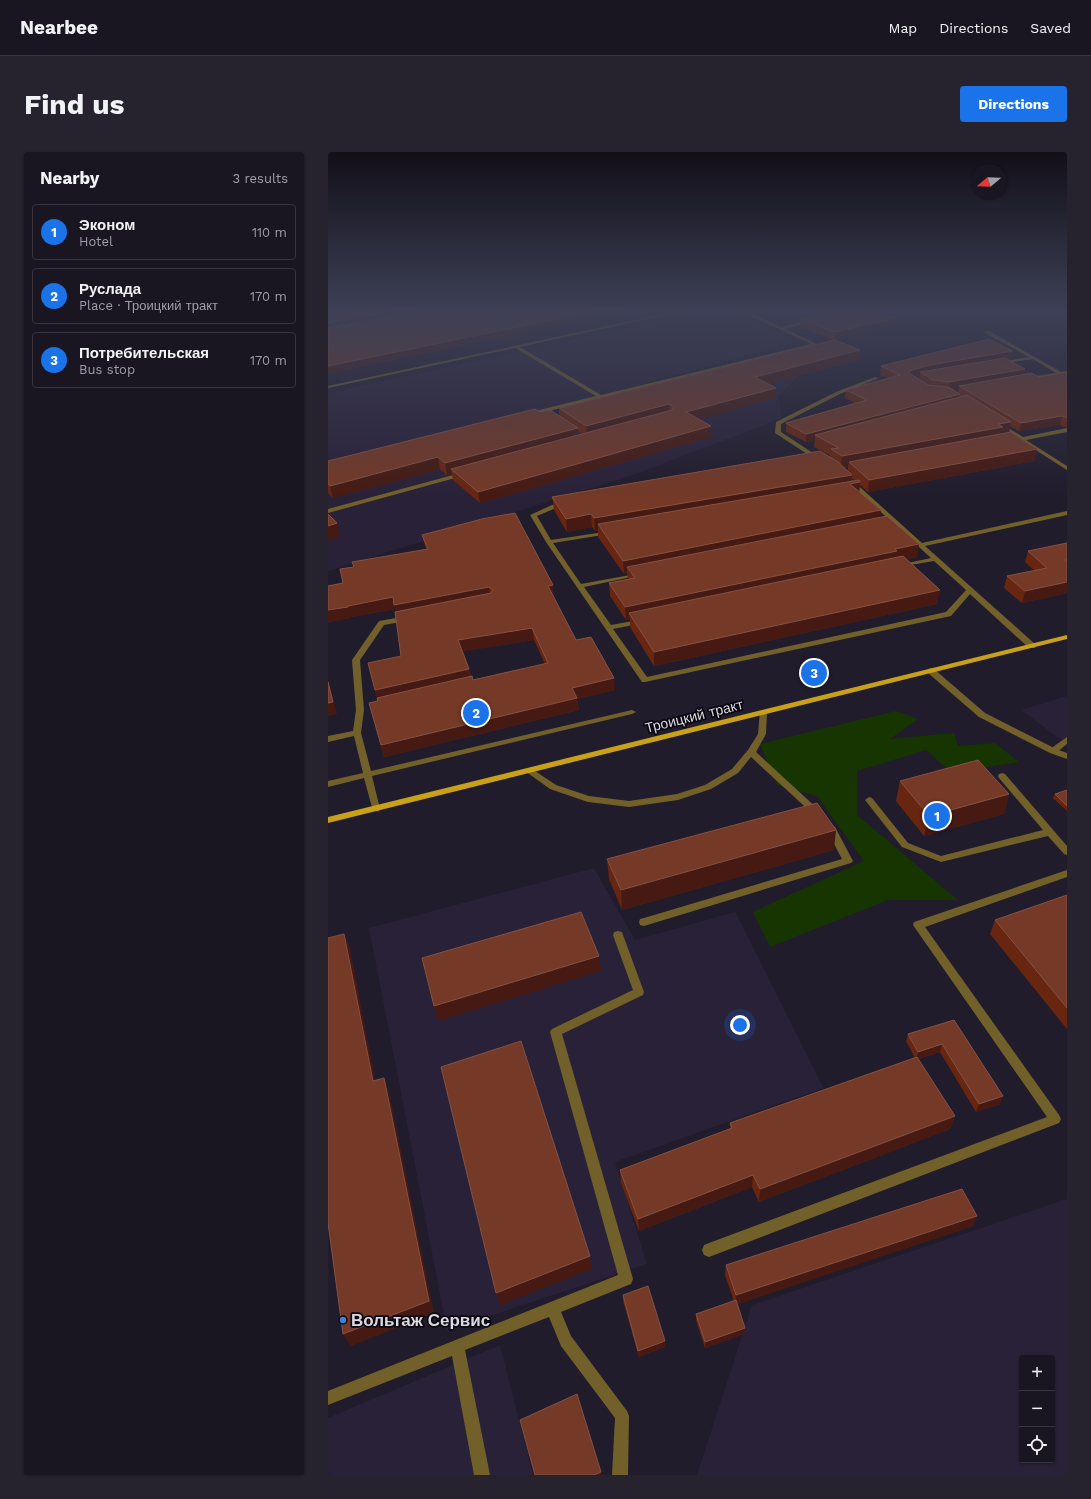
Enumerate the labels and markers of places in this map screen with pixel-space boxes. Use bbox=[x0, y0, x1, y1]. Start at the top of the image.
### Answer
pin: 3 bbox=[801, 658, 827, 688]
pin: 2 bbox=[463, 698, 489, 728]
pin: 1 bbox=[924, 801, 950, 831]
place label: Вольтаж Сервис bbox=[351, 1310, 490, 1330]
marker: Вольтаж Сервис bbox=[338, 1315, 348, 1325]

